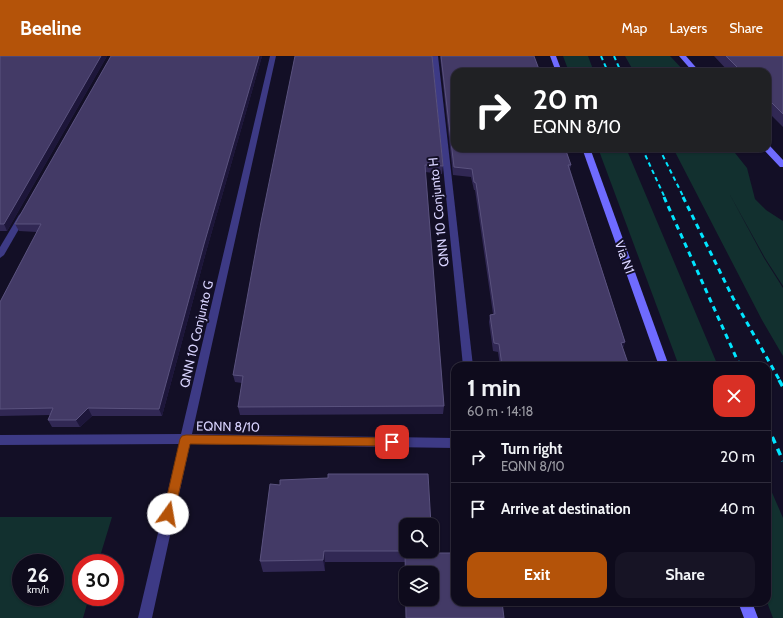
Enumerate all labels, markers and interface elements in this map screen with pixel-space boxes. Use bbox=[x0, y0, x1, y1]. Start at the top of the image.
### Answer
text: Beeline bbox=[20, 17, 81, 40]
text: Map bbox=[622, 19, 647, 37]
text: Layers bbox=[669, 19, 707, 37]
text: Share bbox=[729, 19, 763, 37]
text: 20 m bbox=[533, 82, 598, 116]
icon: right bbox=[467, 84, 519, 136]
text: EQNN 8/10 bbox=[533, 116, 621, 138]
street label: QNN 10 Conjunto H bbox=[424, 156, 453, 268]
street label: Via N1 bbox=[612, 238, 638, 276]
street label: QNN 10 Conjunto G bbox=[176, 279, 217, 389]
text: 1 min bbox=[467, 373, 521, 402]
button: close bbox=[713, 375, 755, 417]
text: 60 m · 14:18 bbox=[467, 403, 533, 419]
street label: EQNN 8/10 bbox=[196, 417, 260, 435]
pin bbox=[375, 425, 409, 459]
icon: arrive bbox=[381, 431, 403, 453]
text: Turn right bbox=[501, 440, 562, 458]
icon: right bbox=[467, 446, 489, 468]
text: 20 m bbox=[720, 448, 755, 466]
text: EQNN 8/10 bbox=[501, 458, 565, 474]
position arrow bbox=[147, 493, 189, 535]
icon: arrive bbox=[467, 498, 489, 520]
text: Arrive at destination bbox=[501, 500, 631, 518]
text: 40 m bbox=[719, 500, 755, 518]
map controls bbox=[399, 518, 439, 606]
button: search bbox=[399, 518, 439, 558]
button: Exit bbox=[467, 552, 607, 598]
button: Share bbox=[615, 552, 755, 598]
speed limit sign: 30 bbox=[72, 554, 124, 606]
text: 26 bbox=[27, 563, 49, 587]
button: layers bbox=[399, 566, 439, 606]
text: km/h bbox=[27, 583, 49, 596]

